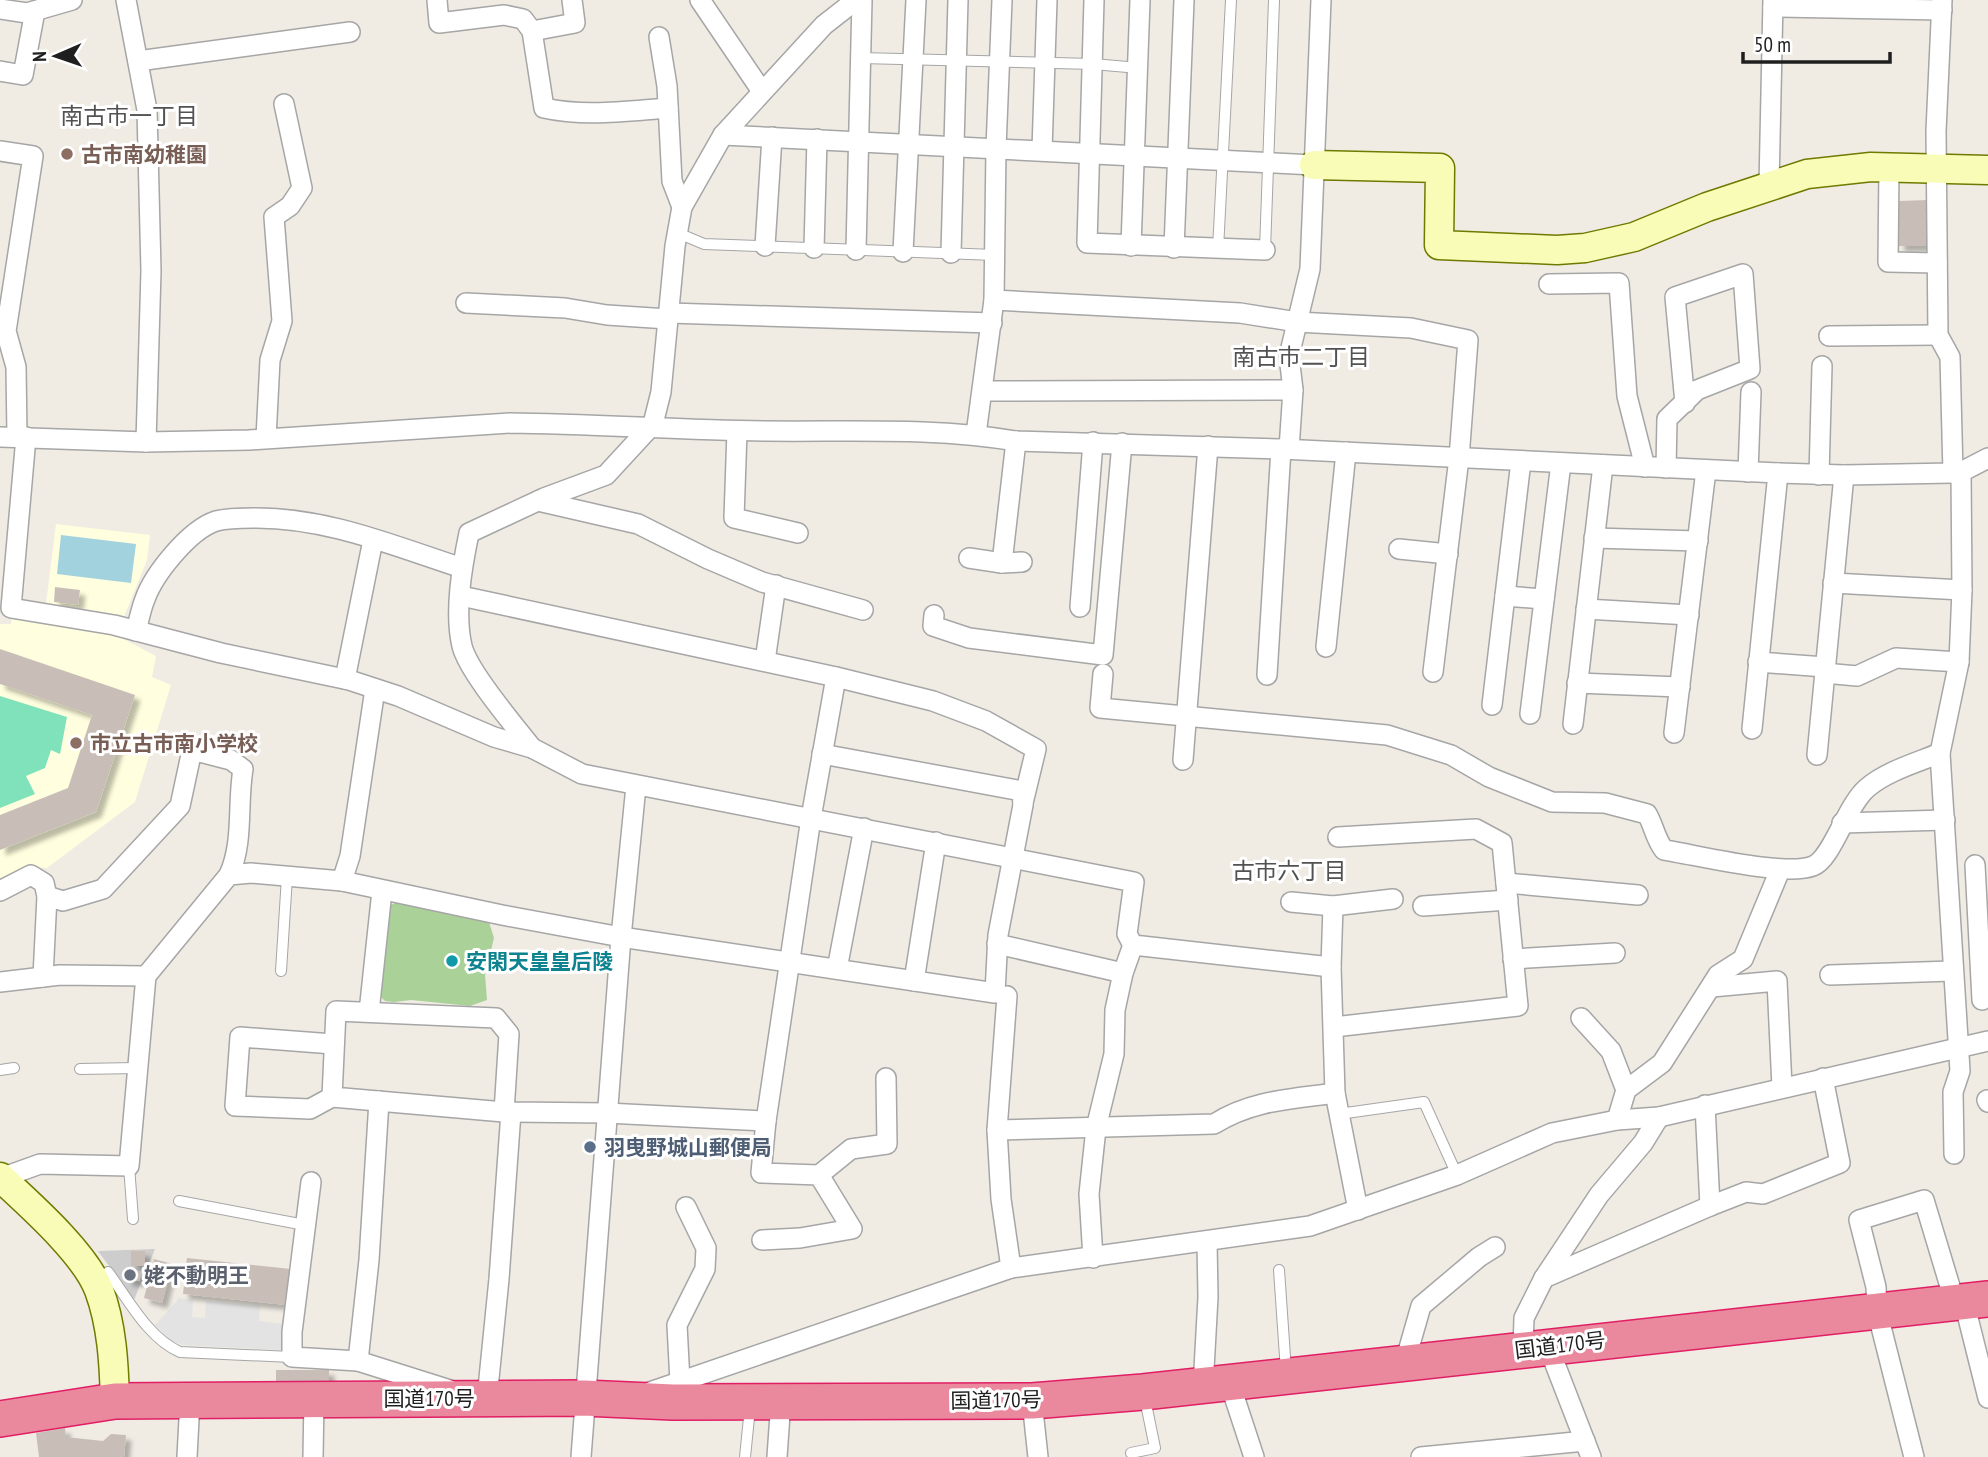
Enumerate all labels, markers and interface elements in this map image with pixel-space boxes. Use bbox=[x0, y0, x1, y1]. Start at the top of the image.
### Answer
north arrow bbox=[21, 21, 91, 91]
scale bar bbox=[1743, 21, 1890, 65]
text: 50 m bbox=[1754, 31, 1791, 58]
text: N bbox=[27, 51, 51, 62]
district label: 南古市一丁目 bbox=[60, 101, 198, 130]
place label: 古市南幼稚園 bbox=[81, 141, 207, 168]
marker: 古市南幼稚園 bbox=[59, 146, 75, 162]
district label: 南古市二丁目 bbox=[1232, 342, 1370, 371]
place label: 市立古市南小学校 bbox=[90, 730, 258, 757]
marker: 市立古市南小学校 bbox=[68, 735, 84, 751]
district label: 古市六丁目 bbox=[1232, 856, 1347, 885]
place label: 安閑天皇皇后陵 bbox=[466, 948, 613, 975]
marker: 安閑天皇皇后陵 bbox=[444, 953, 460, 969]
place label: 羽曳野城山郵便局 bbox=[604, 1134, 772, 1161]
marker: 羽曳野城山郵便局 bbox=[582, 1139, 598, 1155]
place label: 姥不動明王 bbox=[144, 1262, 249, 1289]
marker: 姥不動明王 bbox=[122, 1267, 138, 1283]
street label: 国道170号 bbox=[1513, 1326, 1607, 1364]
street label: 国道170号 bbox=[383, 1385, 475, 1412]
street label: 国道170号 bbox=[950, 1386, 1042, 1414]

